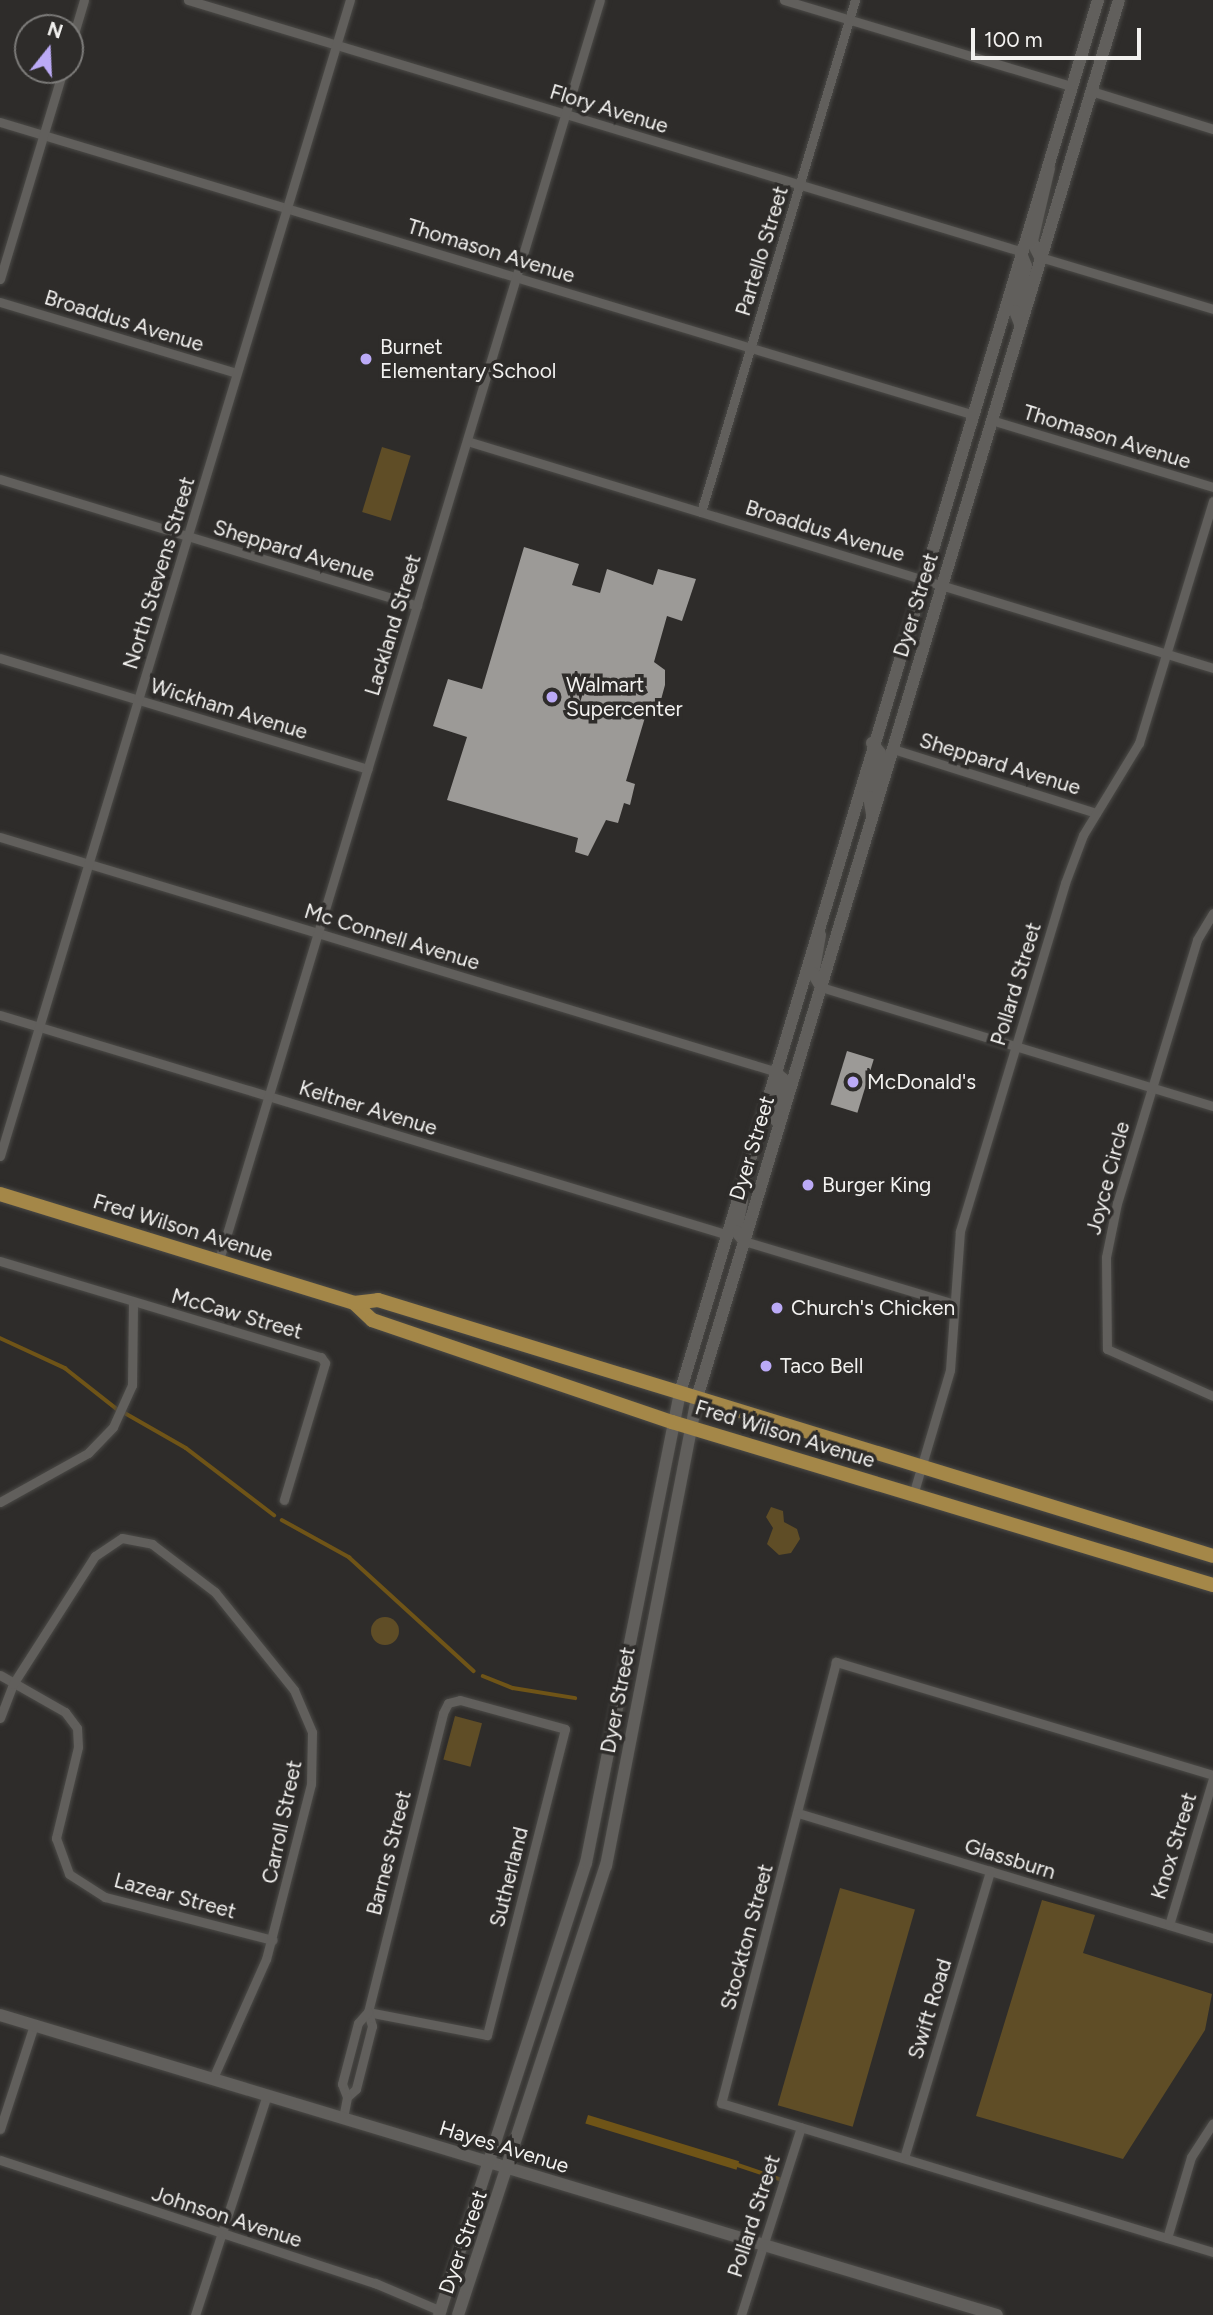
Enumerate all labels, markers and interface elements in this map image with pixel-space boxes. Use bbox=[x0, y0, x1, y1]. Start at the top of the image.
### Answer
north arrow bbox=[14, 14, 84, 84]
scale bar bbox=[975, 14, 1145, 58]
text: N bbox=[44, 17, 66, 44]
text: 100 m bbox=[984, 27, 1043, 52]
street label: Flory Avenue bbox=[547, 79, 671, 139]
street label: Partello Street bbox=[730, 183, 794, 319]
street label: Thomason Avenue bbox=[404, 214, 578, 288]
street label: Broaddus Avenue bbox=[41, 285, 207, 357]
place label: Burnet Elementary School bbox=[380, 334, 556, 384]
marker: Burnet Elementary School bbox=[358, 351, 374, 367]
street label: Thomason Avenue bbox=[1020, 400, 1194, 474]
street label: North Stevens Street bbox=[118, 474, 200, 672]
street label: Broaddus Avenue bbox=[742, 495, 908, 567]
street label: Sheppard Avenue bbox=[210, 515, 378, 587]
street label: Dyer Street bbox=[888, 550, 944, 660]
street label: Lackland Street bbox=[360, 551, 426, 699]
place label: Walmart Supercenter bbox=[566, 672, 683, 722]
street label: Wickham Avenue bbox=[147, 673, 311, 745]
marker: Walmart Supercenter bbox=[544, 689, 560, 705]
street label: Sheppard Avenue bbox=[916, 728, 1084, 800]
street label: Mc Connell Avenue bbox=[301, 898, 483, 976]
street label: Pollard Street bbox=[985, 919, 1047, 1049]
place label: McDonald's bbox=[867, 1069, 976, 1095]
marker: McDonald's bbox=[845, 1074, 861, 1090]
street label: Keltner Avenue bbox=[296, 1075, 440, 1141]
street label: Dyer Street bbox=[724, 1093, 780, 1203]
street label: Joyce Circle bbox=[1081, 1119, 1135, 1237]
place label: Burger King bbox=[822, 1172, 931, 1198]
marker: Burger King bbox=[800, 1177, 816, 1193]
street label: Fred Wilson Avenue bbox=[90, 1189, 276, 1267]
street label: McCaw Street bbox=[169, 1283, 305, 1345]
place label: Church's Chicken bbox=[791, 1295, 955, 1321]
marker: Church's Chicken bbox=[769, 1300, 785, 1316]
place label: Taco Bell bbox=[780, 1353, 863, 1379]
marker: Taco Bell bbox=[758, 1358, 774, 1374]
street label: Fred Wilson Avenue bbox=[692, 1395, 878, 1473]
street label: Dyer Street bbox=[595, 1645, 641, 1755]
street label: Carroll Street bbox=[257, 1758, 307, 1886]
street label: Barnes Street bbox=[361, 1788, 417, 1918]
street label: Knox Street bbox=[1146, 1789, 1202, 1903]
street label: Sutherland bbox=[484, 1824, 534, 1930]
street label: Glassburn bbox=[962, 1833, 1058, 1885]
street label: Stockton Street bbox=[715, 1861, 779, 2013]
street label: Lazear Street bbox=[111, 1868, 239, 1924]
street label: Swift Road bbox=[903, 1956, 957, 2062]
street label: Hayes Avenue bbox=[436, 2115, 572, 2179]
street label: Pollard Street bbox=[722, 2151, 786, 2281]
street label: Johnson Avenue bbox=[149, 2181, 305, 2253]
street label: Dyer Street bbox=[434, 2187, 492, 2297]

